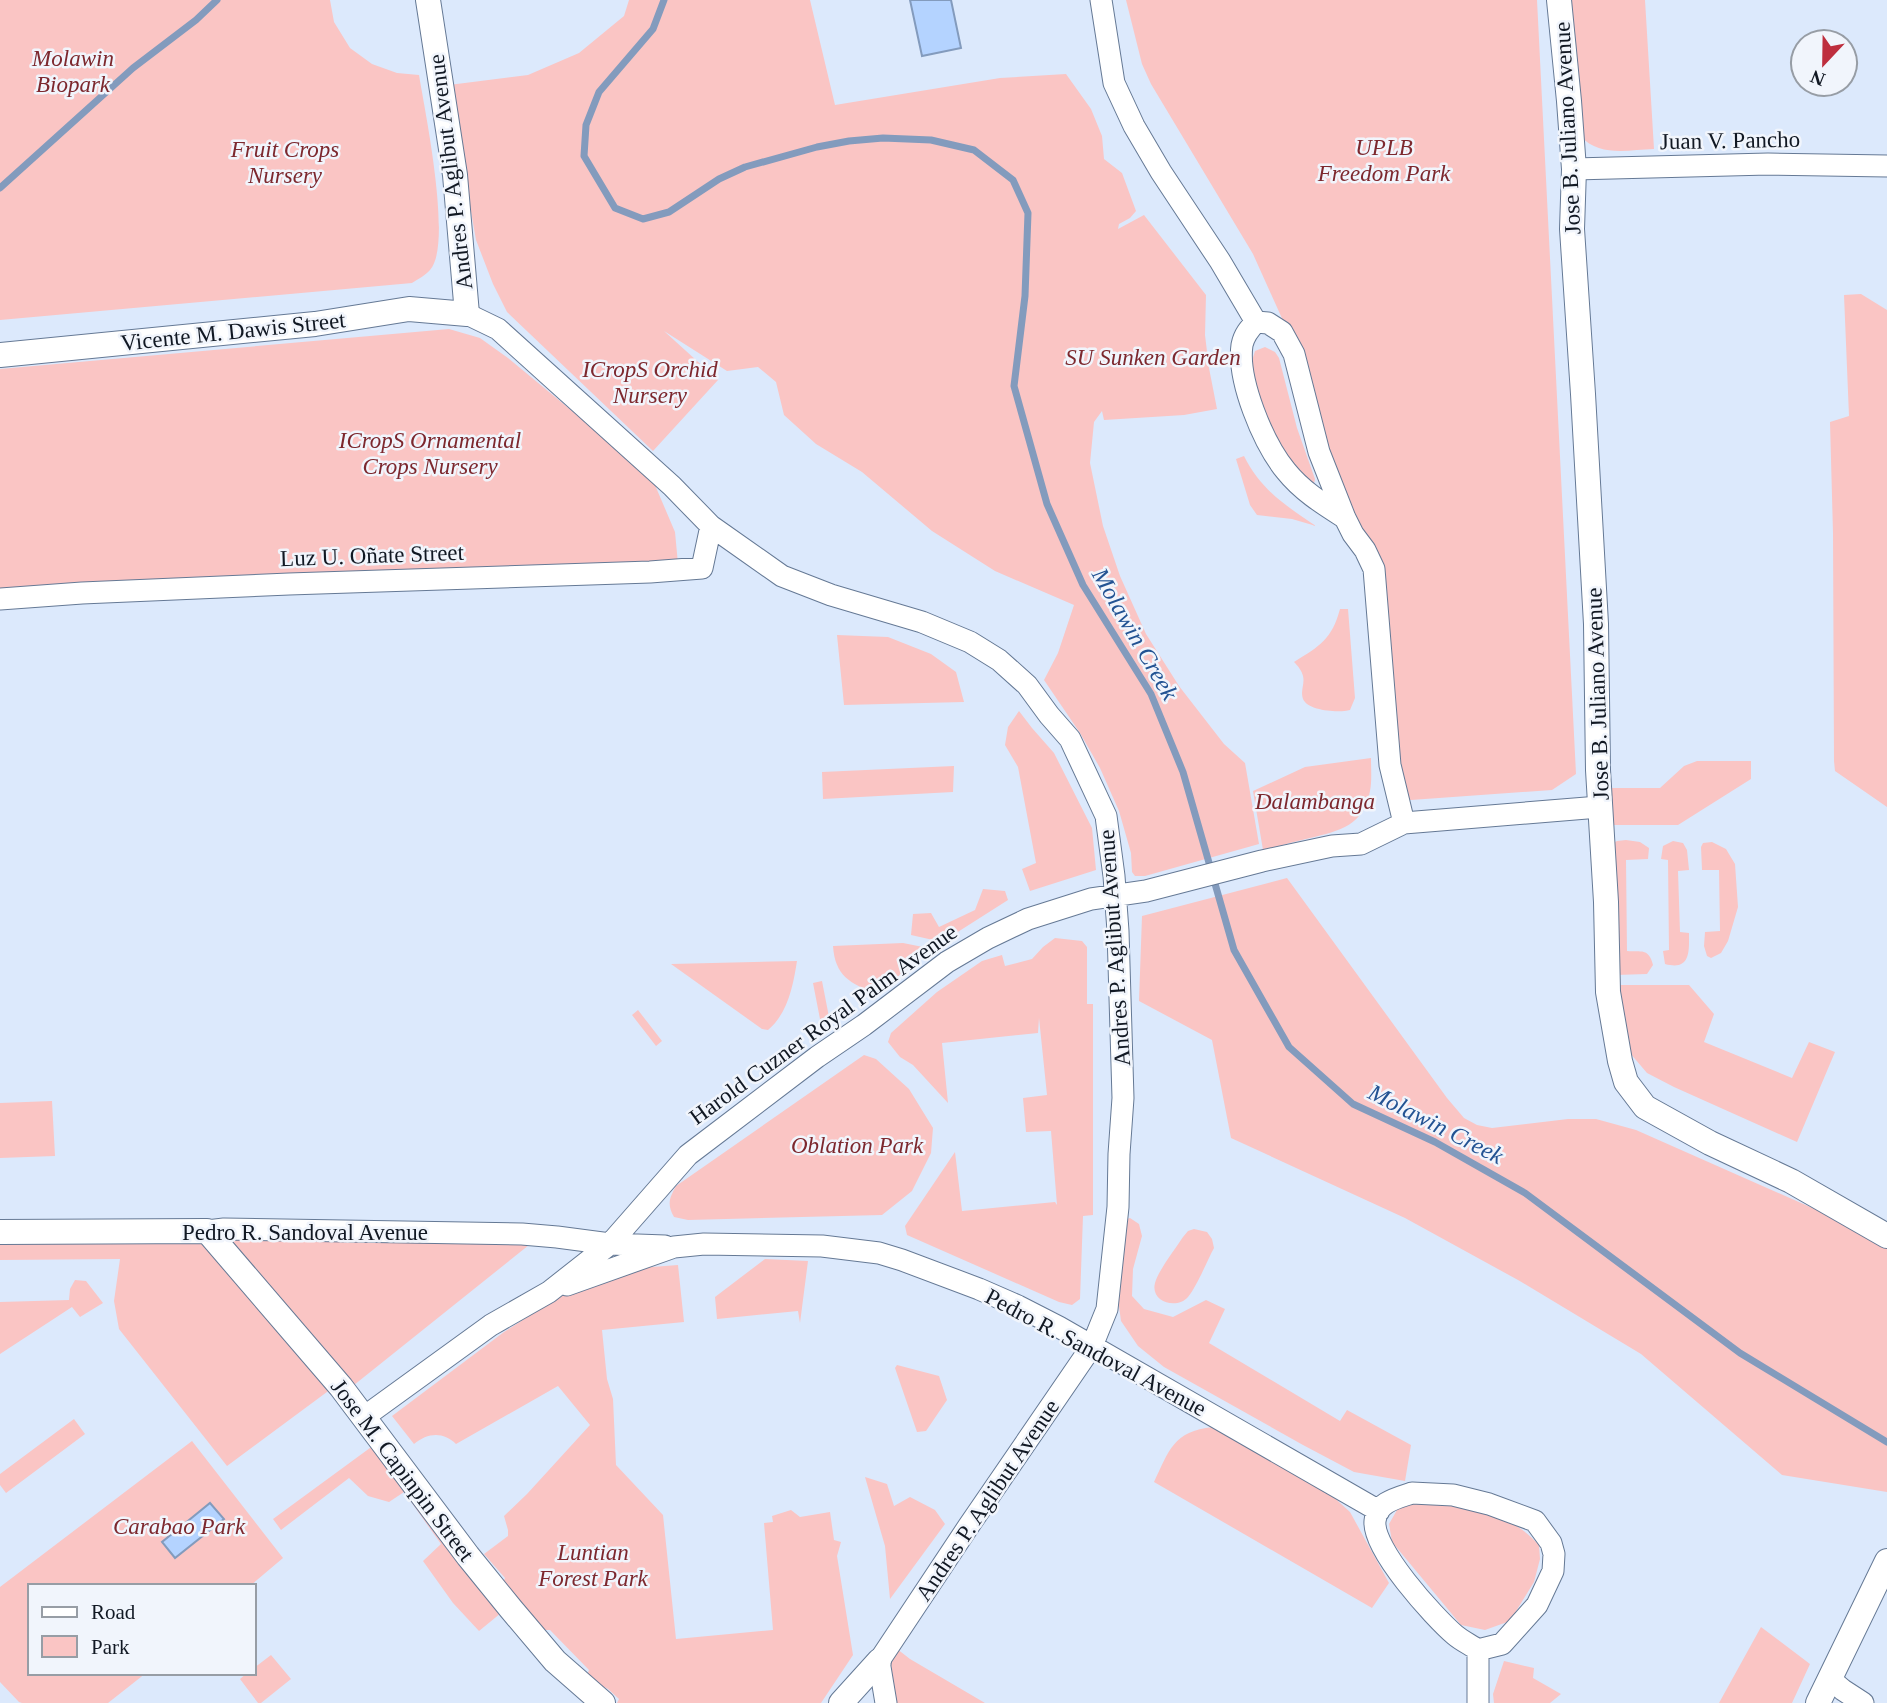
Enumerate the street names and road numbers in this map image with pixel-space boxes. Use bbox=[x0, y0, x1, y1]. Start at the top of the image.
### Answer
street label: Jose B. Juliano Avenue bbox=[1549, 21, 1586, 235]
street label: Andres P. Aglibut Avenue bbox=[424, 53, 477, 291]
street label: Juan V. Pancho bbox=[1660, 127, 1800, 154]
street label: Vicente M. Dawis Street bbox=[119, 307, 347, 356]
street label: Luz U. Oñate Street bbox=[280, 540, 465, 571]
street label: Jose B. Juliano Avenue bbox=[1581, 587, 1614, 801]
street label: Andres P. Aglibut Avenue bbox=[1094, 829, 1135, 1067]
street label: Harold Cuzner Royal Palm Avenue bbox=[685, 919, 962, 1130]
street label: Pedro R. Sandoval Avenue bbox=[182, 1220, 428, 1245]
street label: Pedro R. Sandoval Avenue bbox=[981, 1284, 1210, 1421]
street label: Jose M. Capinpin Street bbox=[326, 1375, 479, 1567]
street label: Andres P. Aglibut Avenue bbox=[911, 1395, 1064, 1606]

